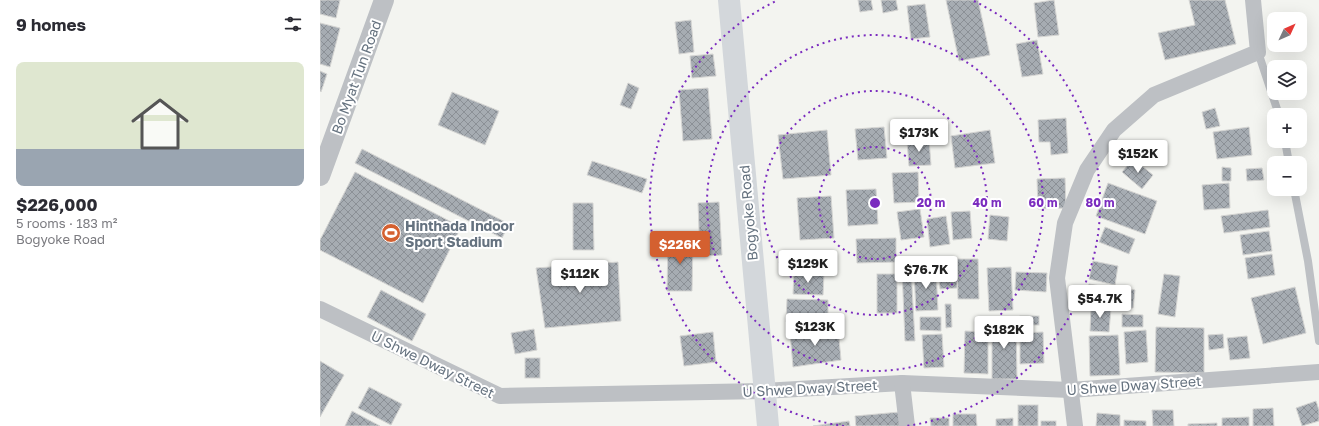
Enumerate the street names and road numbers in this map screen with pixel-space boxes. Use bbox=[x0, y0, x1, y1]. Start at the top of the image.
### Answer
street label: Bo Myat Tun Road bbox=[328, 18, 384, 136]
street label: Bogyoke Road bbox=[735, 164, 761, 262]
street label: U Shwe Dway Street bbox=[368, 327, 498, 401]
street label: U Shwe Dway Street bbox=[1066, 372, 1202, 398]
street label: U Shwe Dway Street bbox=[742, 376, 878, 400]

